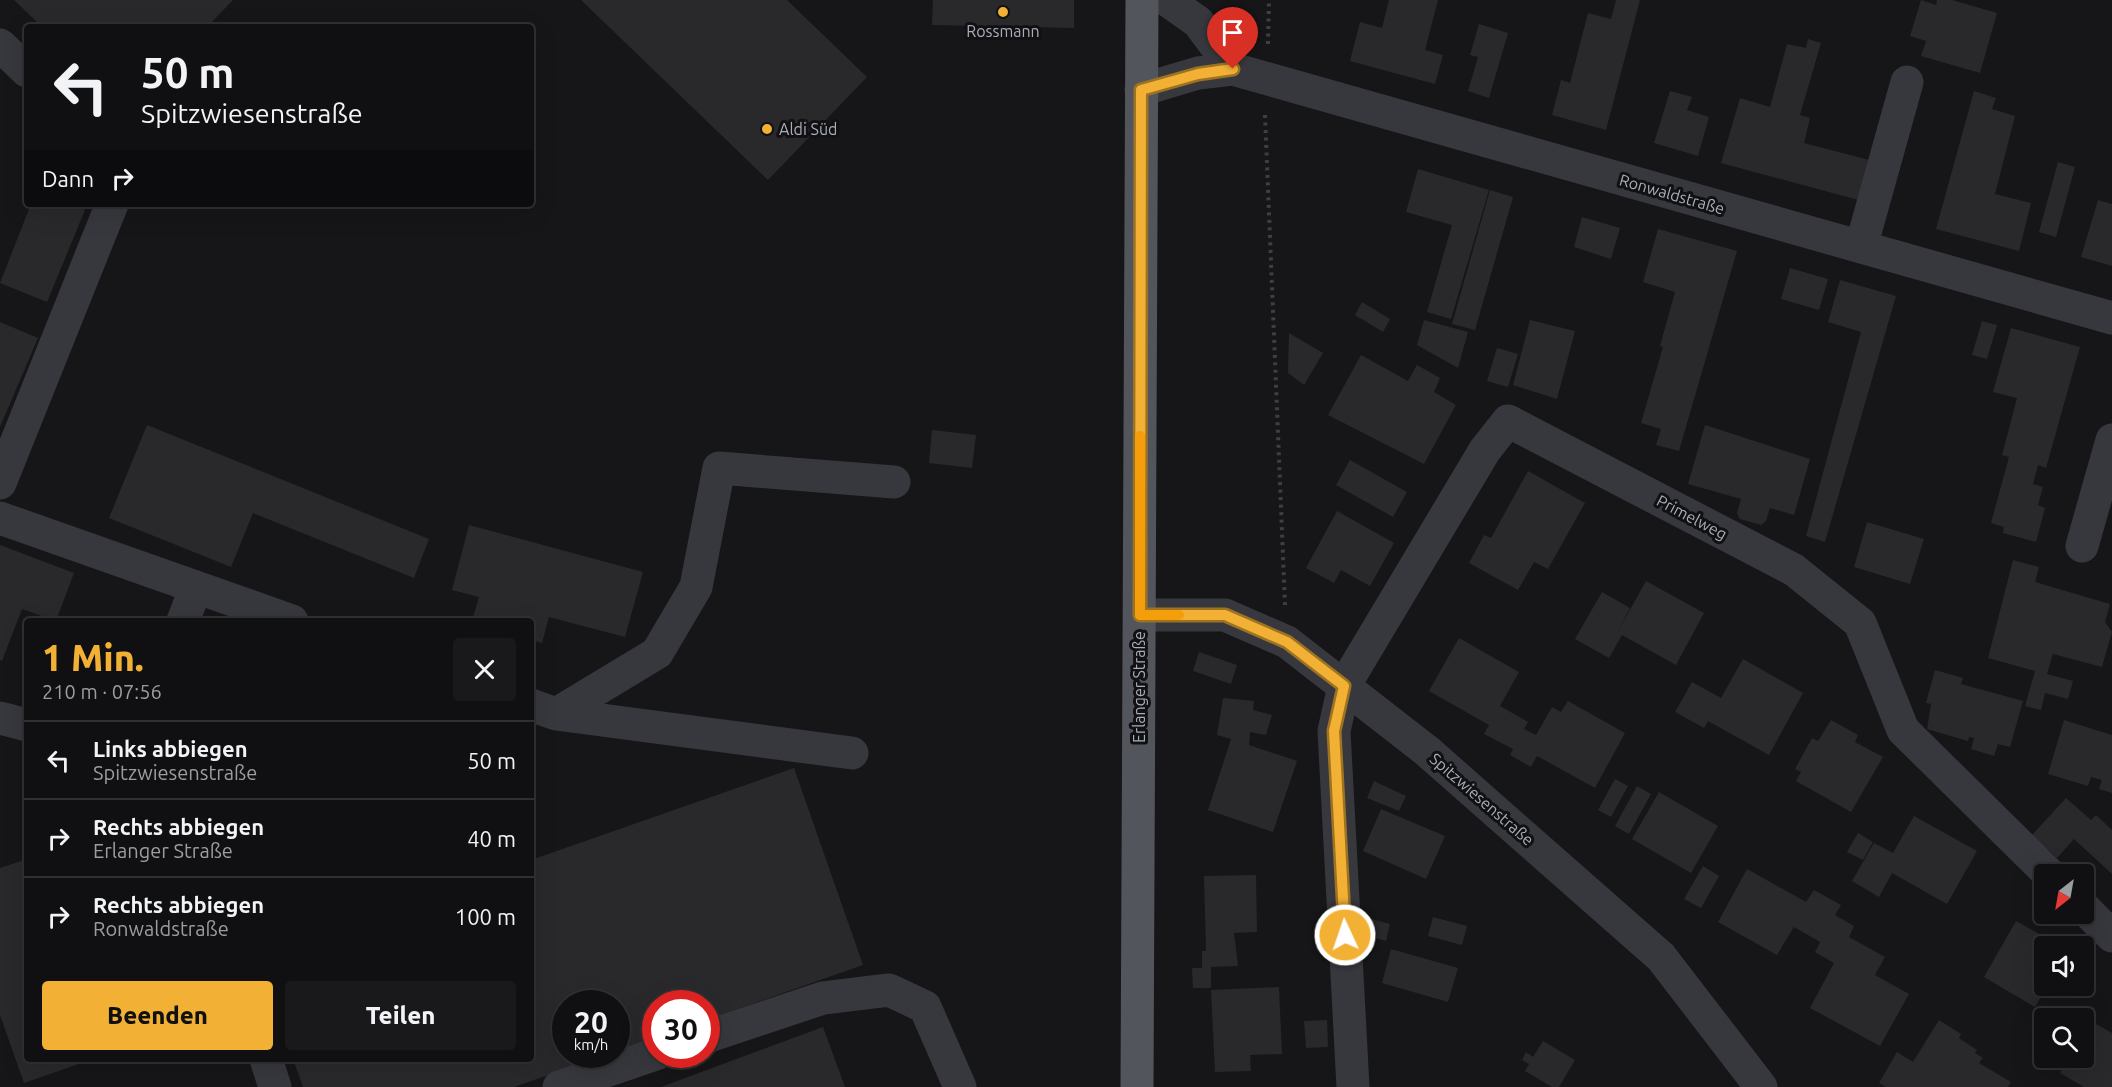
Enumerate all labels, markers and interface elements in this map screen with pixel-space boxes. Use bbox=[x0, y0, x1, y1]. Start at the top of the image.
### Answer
marker: Rossmann bbox=[996, 5, 1010, 19]
pin bbox=[1207, 7, 1258, 69]
icon: arrive bbox=[1216, 16, 1249, 49]
place label: Rossmann bbox=[966, 22, 1040, 40]
icon: left bbox=[42, 48, 120, 126]
text: 50 m bbox=[141, 49, 235, 96]
text: Spitzwiesenstraße bbox=[141, 98, 363, 128]
place label: Aldi Süd bbox=[779, 120, 837, 138]
marker: Aldi Süd bbox=[760, 122, 774, 136]
icon: right bbox=[106, 162, 139, 195]
text: Dann bbox=[42, 166, 94, 191]
street label: Ronwaldstraße bbox=[1617, 170, 1727, 218]
street label: Primelweg bbox=[1654, 491, 1730, 543]
street label: Erlanger Straße bbox=[1130, 631, 1148, 743]
text: 1 Min. bbox=[42, 637, 144, 678]
button: close bbox=[453, 638, 516, 701]
text: 210 m · 07:56 bbox=[42, 680, 162, 703]
text: Links abbiegen bbox=[93, 736, 248, 761]
icon: left bbox=[42, 744, 75, 777]
text: 50 m bbox=[467, 748, 516, 773]
street label: Spitzwiesenstraße bbox=[1427, 749, 1537, 849]
text: Spitzwiesenstraße bbox=[93, 761, 257, 784]
text: Rechts abbiegen bbox=[93, 814, 264, 839]
icon: right bbox=[42, 822, 75, 855]
text: 40 m bbox=[467, 826, 516, 851]
text: Erlanger Straße bbox=[93, 839, 233, 862]
north arrow bbox=[2034, 864, 2094, 924]
map controls bbox=[2034, 864, 2094, 1068]
text: Rechts abbiegen bbox=[93, 892, 264, 917]
icon: right bbox=[42, 900, 75, 933]
position arrow bbox=[1313, 903, 1377, 967]
text: 100 m bbox=[455, 904, 516, 929]
text: Ronwaldstraße bbox=[93, 917, 229, 940]
button: sound bbox=[2034, 936, 2094, 996]
button: Beenden bbox=[42, 981, 273, 1050]
button: Teilen bbox=[285, 981, 516, 1050]
speed limit sign: 30 bbox=[642, 990, 720, 1068]
text: 20 bbox=[574, 1005, 608, 1039]
button: search bbox=[2034, 1008, 2094, 1068]
text: km/h bbox=[574, 1036, 608, 1053]

